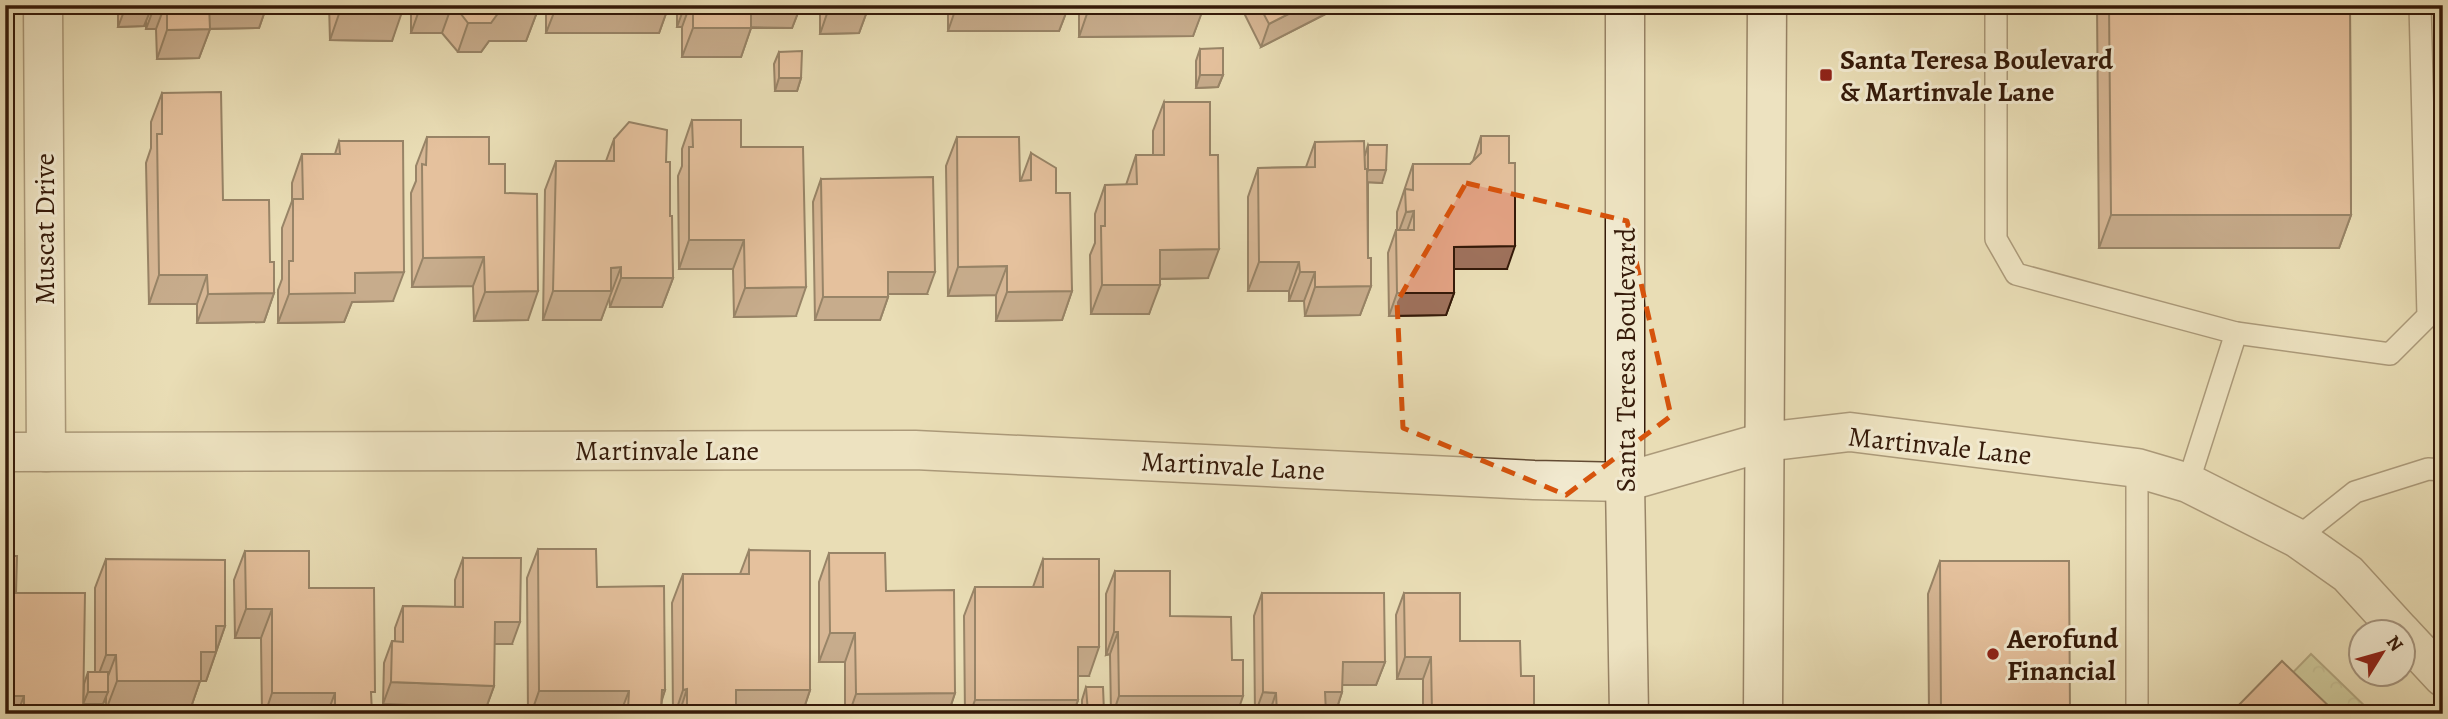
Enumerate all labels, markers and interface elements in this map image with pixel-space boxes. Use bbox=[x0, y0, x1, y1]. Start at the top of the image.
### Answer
place label: Santa Teresa Boulevard & Martinvale Lane bbox=[1840, 41, 2114, 111]
marker: Santa Teresa Boulevard & Martinvale Lane bbox=[1818, 67, 1834, 83]
street label: Muscat Drive bbox=[26, 153, 64, 305]
street label: Santa Teresa Boulevard bbox=[1607, 227, 1645, 492]
street label: Martinvale Lane bbox=[1846, 417, 2034, 475]
street label: Martinvale Lane bbox=[575, 432, 759, 470]
street label: Martinvale Lane bbox=[1140, 442, 1326, 490]
north arrow bbox=[2346, 618, 2416, 688]
place label: Aerofund Financial bbox=[2006, 620, 2119, 690]
text: N bbox=[2380, 630, 2409, 657]
marker: Aerofund Financial bbox=[1985, 646, 2001, 662]

